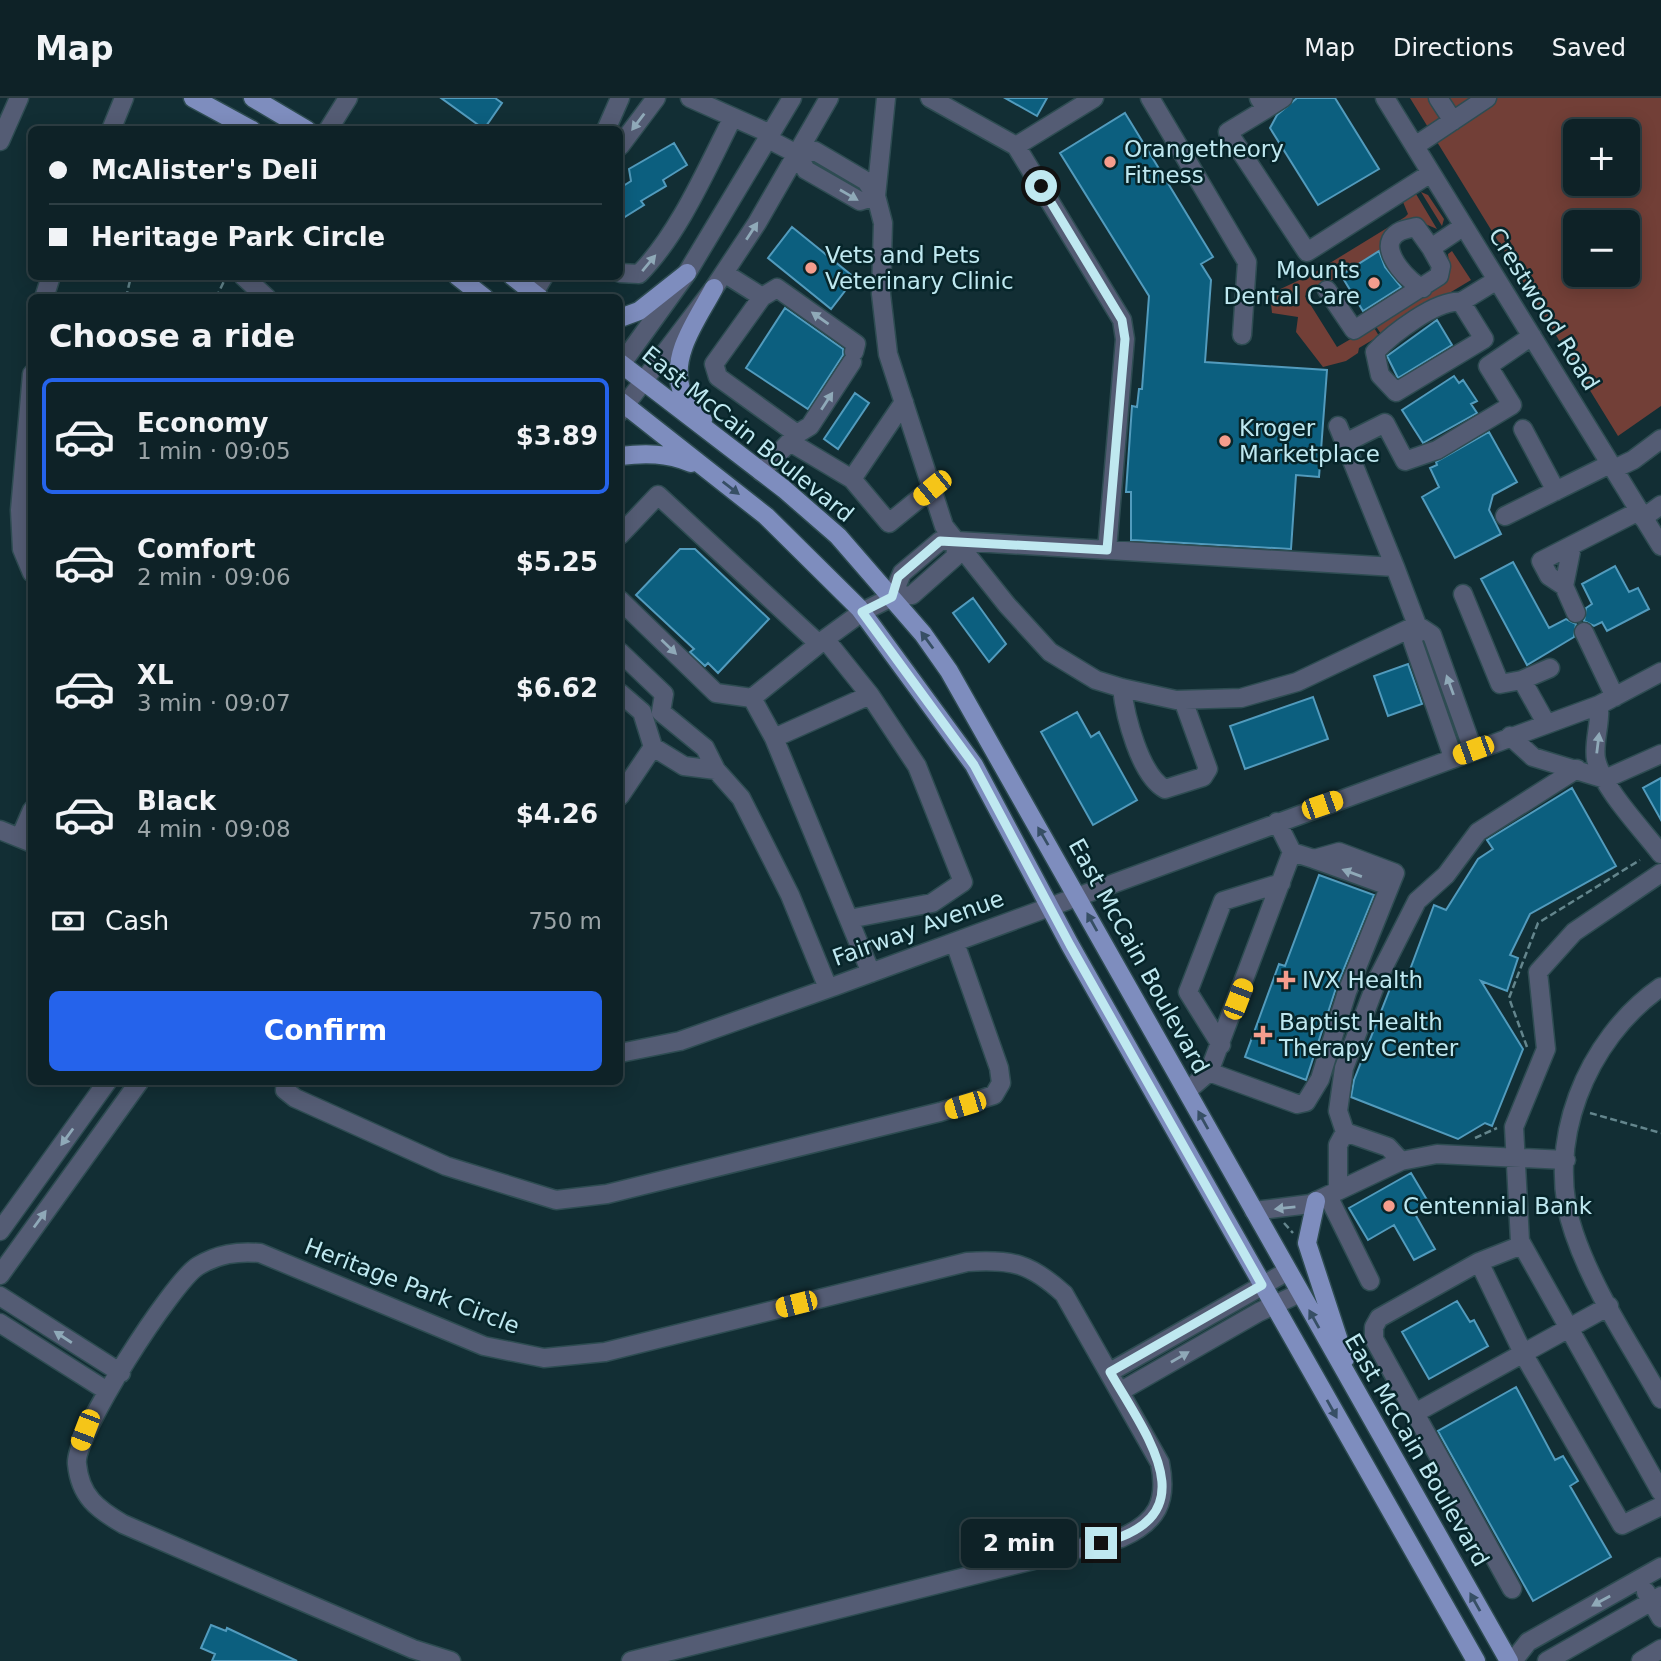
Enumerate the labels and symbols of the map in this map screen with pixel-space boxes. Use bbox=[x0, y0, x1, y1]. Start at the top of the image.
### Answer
one-way arrow bbox=[631, 113, 645, 131]
place label: Orangetheory Fitness bbox=[1124, 136, 1284, 188]
marker: Orangetheory Fitness bbox=[1102, 154, 1118, 170]
route start bbox=[1025, 170, 1057, 202]
one-way arrow bbox=[839, 189, 859, 201]
one-way arrow bbox=[745, 222, 759, 240]
street label: Crestwood Road bbox=[1483, 223, 1605, 395]
place label: Vets and Pets Veterinary Clinic bbox=[825, 242, 1014, 294]
one-way arrow bbox=[642, 254, 657, 272]
place label: Mounts Dental Care bbox=[1223, 257, 1360, 309]
marker: Vets and Pets Veterinary Clinic bbox=[803, 260, 819, 276]
marker: Mounts Dental Care bbox=[1366, 275, 1382, 291]
one-way arrow bbox=[811, 311, 829, 325]
street label: East McCain Boulevard bbox=[637, 341, 859, 527]
one-way arrow bbox=[820, 391, 833, 411]
place label: Kroger Marketplace bbox=[1239, 415, 1380, 467]
marker: Kroger Marketplace bbox=[1217, 433, 1233, 449]
car bbox=[910, 467, 955, 509]
one-way arrow bbox=[722, 481, 740, 496]
one-way arrow bbox=[920, 631, 934, 649]
one-way arrow bbox=[660, 638, 677, 655]
one-way arrow bbox=[1444, 675, 1455, 696]
one-way arrow bbox=[1592, 732, 1603, 754]
car bbox=[1450, 733, 1497, 767]
car bbox=[1299, 788, 1346, 822]
one-way arrow bbox=[1037, 826, 1049, 845]
street label: East McCain Boulevard bbox=[1064, 834, 1214, 1078]
one-way arrow bbox=[1341, 867, 1362, 878]
street label: Fairway Avenue bbox=[829, 885, 1007, 971]
one-way arrow bbox=[1086, 912, 1098, 931]
place label: IVX Health bbox=[1302, 967, 1423, 993]
marker: IVX Health bbox=[1276, 970, 1296, 990]
car bbox=[1221, 976, 1256, 1022]
place label: Baptist Health Therapy Center bbox=[1278, 1009, 1459, 1061]
marker: Baptist Health Therapy Center bbox=[1253, 1025, 1273, 1045]
car bbox=[942, 1089, 989, 1121]
one-way arrow bbox=[1197, 1111, 1209, 1130]
one-way arrow bbox=[60, 1128, 74, 1146]
place label: Centennial Bank bbox=[1403, 1193, 1593, 1219]
marker: Centennial Bank bbox=[1381, 1198, 1397, 1214]
one-way arrow bbox=[1274, 1203, 1296, 1214]
one-way arrow bbox=[33, 1210, 47, 1228]
street label: Heritage Park Circle bbox=[301, 1233, 523, 1339]
car bbox=[774, 1289, 819, 1319]
one-way arrow bbox=[1308, 1309, 1320, 1328]
street label: East McCain Boulevard bbox=[1340, 1329, 1494, 1571]
one-way arrow bbox=[53, 1330, 73, 1343]
one-way arrow bbox=[1171, 1351, 1190, 1363]
one-way arrow bbox=[1326, 1399, 1338, 1419]
car bbox=[68, 1407, 103, 1453]
callout: 2 min bbox=[961, 1518, 1076, 1568]
route end bbox=[1085, 1527, 1117, 1559]
one-way arrow bbox=[1469, 1592, 1481, 1611]
one-way arrow bbox=[1592, 1595, 1611, 1607]

